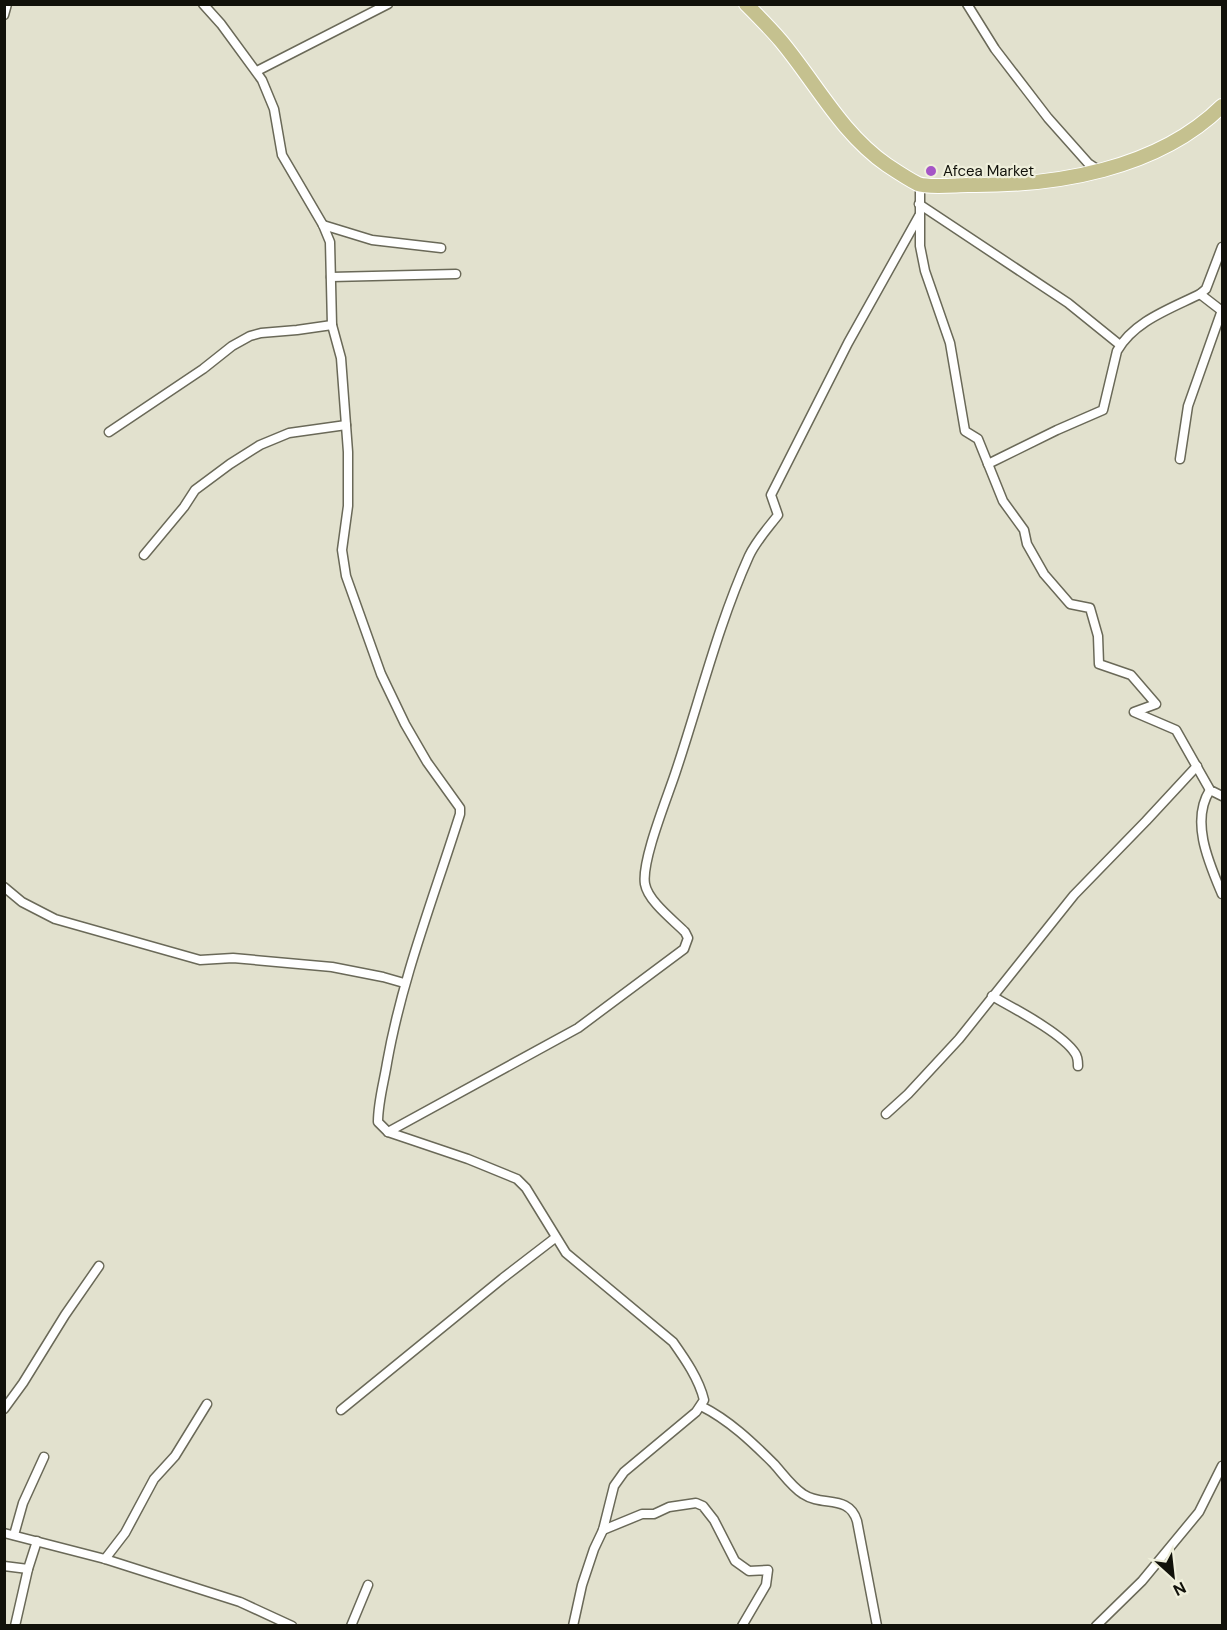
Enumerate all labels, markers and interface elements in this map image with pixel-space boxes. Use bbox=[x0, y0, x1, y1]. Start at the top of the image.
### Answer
place label: Afcea Market bbox=[943, 161, 1034, 181]
marker: Afcea Market bbox=[924, 164, 938, 178]
north arrow bbox=[1143, 1546, 1203, 1606]
text: N bbox=[1170, 1577, 1190, 1601]

